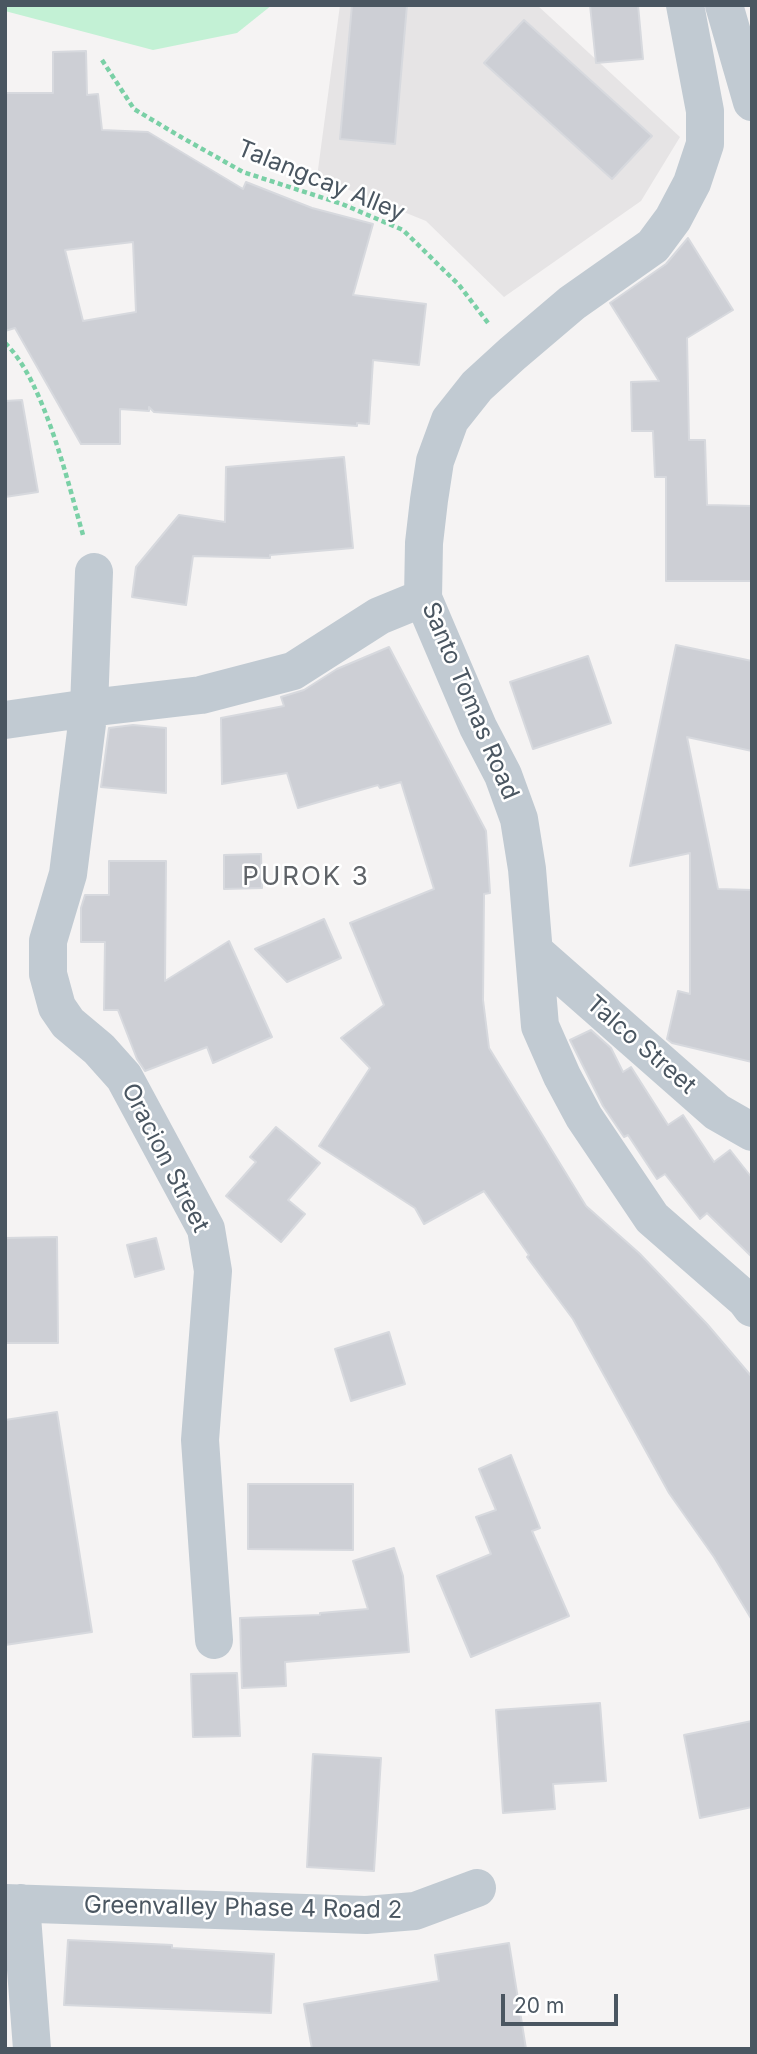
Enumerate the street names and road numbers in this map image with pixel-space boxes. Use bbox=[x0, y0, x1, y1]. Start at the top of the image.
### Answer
street label: Talangcay Alley bbox=[233, 134, 409, 228]
street label: Santo Tomas Road bbox=[415, 598, 525, 804]
street label: Talco Street bbox=[580, 990, 702, 1100]
street label: Oracion Street bbox=[115, 1079, 215, 1237]
street label: Greenvalley Phase 4 Road 2 bbox=[84, 1891, 402, 1925]

